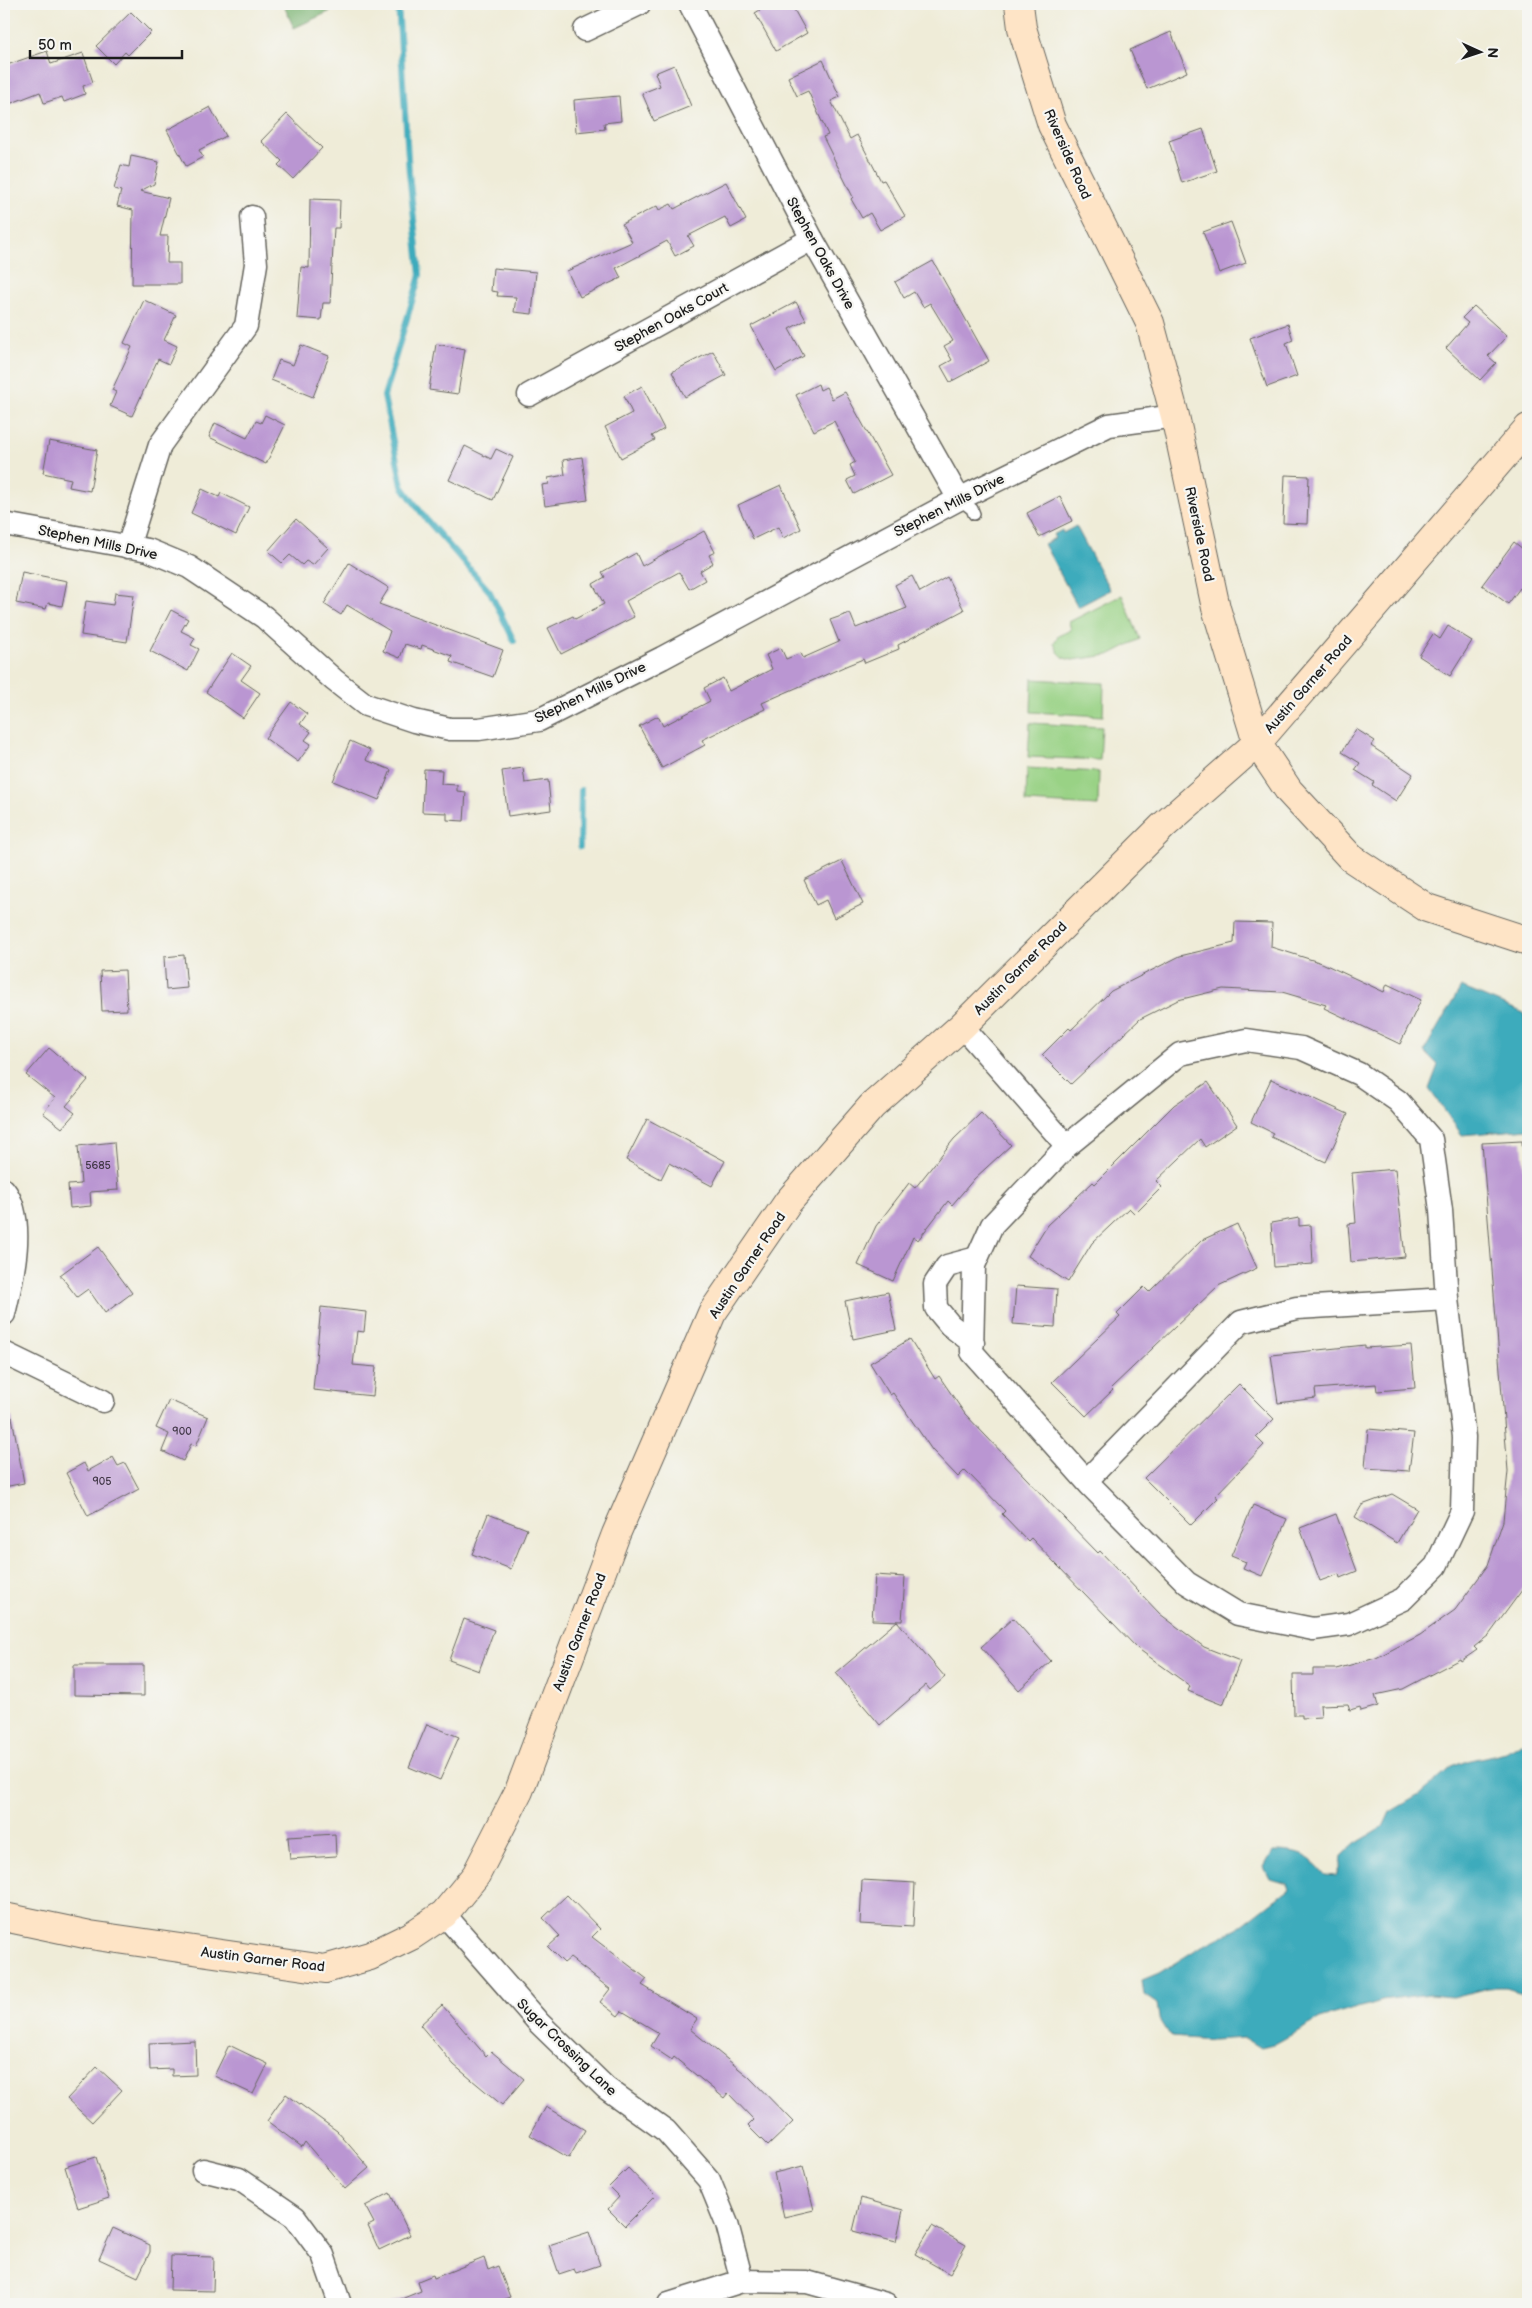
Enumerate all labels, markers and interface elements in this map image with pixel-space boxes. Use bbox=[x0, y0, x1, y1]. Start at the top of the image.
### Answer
scale bar bbox=[30, 28, 182, 60]
north arrow bbox=[1454, 28, 1504, 78]
text: 50 m bbox=[38, 36, 72, 55]
text: N bbox=[1484, 47, 1501, 58]
street label: Riverside Road bbox=[1040, 107, 1095, 202]
street label: Stephen Oaks Drive bbox=[783, 194, 858, 312]
street label: Stephen Oaks Court bbox=[611, 279, 732, 356]
street label: Stephen Mills Drive bbox=[891, 470, 1007, 541]
street label: Riverside Road bbox=[1181, 485, 1218, 583]
street label: Stephen Mills Drive bbox=[37, 522, 159, 563]
street label: Austin Garner Road bbox=[1261, 632, 1356, 737]
street label: Stephen Mills Drive bbox=[532, 658, 649, 727]
street label: Austin Garner Road bbox=[970, 918, 1070, 1018]
house number: 5685 bbox=[85, 1159, 111, 1172]
street label: Austin Garner Road bbox=[705, 1209, 789, 1322]
house number: 900 bbox=[172, 1425, 192, 1438]
house number: 905 bbox=[92, 1475, 112, 1488]
street label: Austin Garner Road bbox=[549, 1571, 610, 1693]
street label: Austin Garner Road bbox=[200, 1943, 326, 1976]
street label: Sugar Crossing Lane bbox=[513, 1995, 620, 2099]

